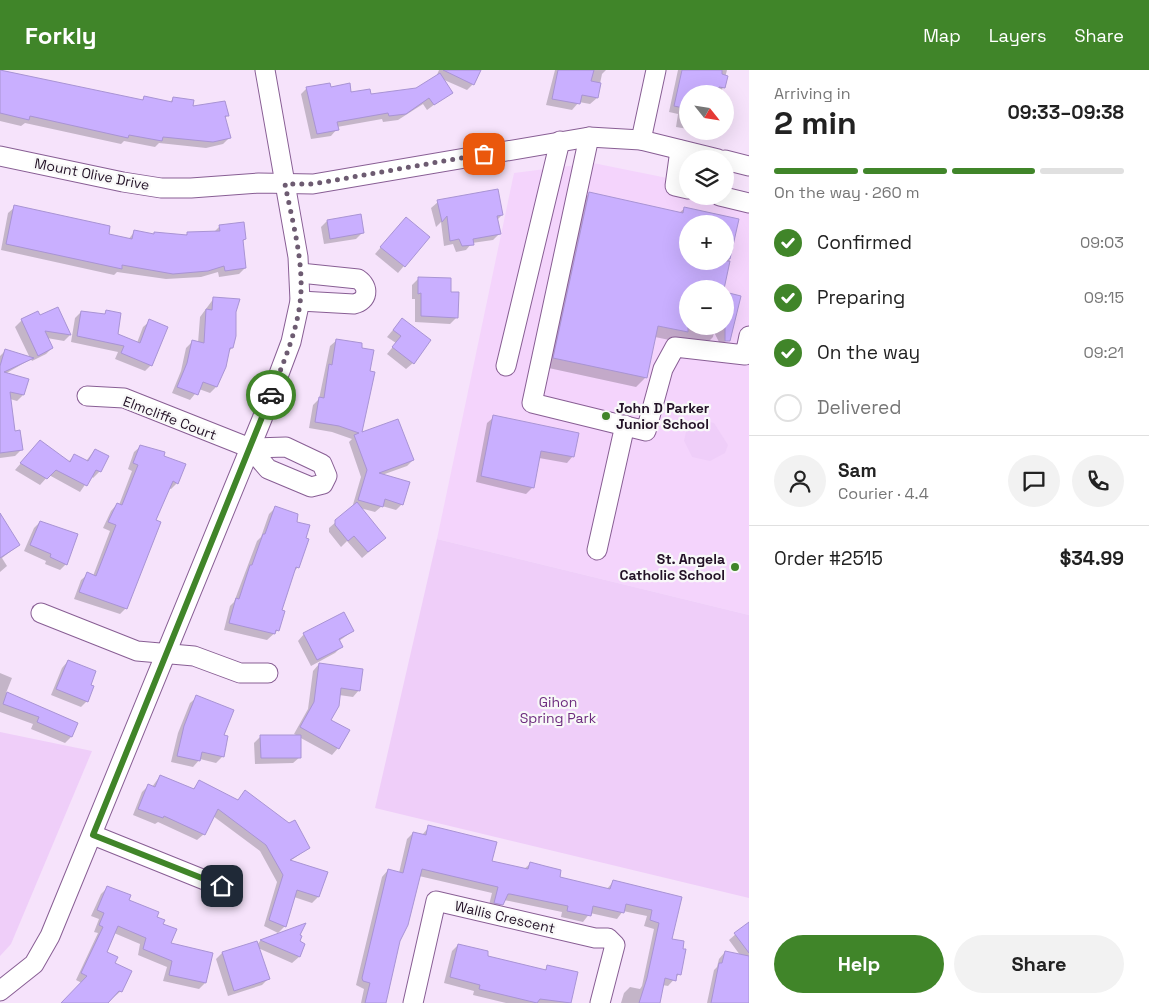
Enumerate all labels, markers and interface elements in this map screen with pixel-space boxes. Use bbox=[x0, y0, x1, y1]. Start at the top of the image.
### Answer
text: Forkly bbox=[25, 20, 97, 51]
text: Map bbox=[923, 24, 961, 47]
text: Layers bbox=[989, 24, 1046, 47]
text: Share bbox=[1074, 24, 1124, 47]
text: Arriving in bbox=[774, 83, 851, 104]
north arrow bbox=[679, 85, 734, 140]
map controls bbox=[679, 85, 734, 335]
text: 09:33–09:38 bbox=[1007, 100, 1124, 125]
text: 2 min bbox=[774, 103, 857, 143]
pin bbox=[463, 133, 505, 175]
icon: bag bbox=[470, 140, 498, 168]
button: layers bbox=[679, 150, 734, 205]
street label: Mount Olive Drive bbox=[33, 154, 151, 194]
text: On the way · 260 m bbox=[774, 182, 920, 203]
button: + bbox=[679, 215, 734, 270]
icon: check bbox=[774, 229, 802, 257]
text: Confirmed bbox=[817, 230, 912, 255]
text: 09:03 bbox=[1080, 232, 1124, 253]
button: − bbox=[679, 280, 734, 335]
icon: check bbox=[774, 284, 802, 312]
text: Preparing bbox=[817, 285, 905, 310]
text: 09:15 bbox=[1084, 287, 1124, 308]
icon: check bbox=[774, 339, 802, 367]
text: On the way bbox=[817, 340, 920, 365]
text: 09:21 bbox=[1084, 342, 1124, 363]
courier bbox=[246, 370, 296, 420]
icon: car bbox=[257, 381, 285, 409]
street label: Elmcliffe Court bbox=[121, 392, 219, 444]
text: Delivered bbox=[817, 395, 902, 420]
place label: John D Parker Junior School bbox=[616, 399, 710, 433]
marker: John D Parker Junior School bbox=[600, 410, 612, 422]
button: person bbox=[774, 455, 826, 507]
button: chat bbox=[1008, 455, 1060, 507]
button: phone bbox=[1072, 455, 1124, 507]
text: Sam bbox=[838, 458, 877, 483]
text: Courier · 4.4 bbox=[838, 483, 929, 504]
text: Order #2515 bbox=[774, 546, 883, 571]
text: $34.99 bbox=[1060, 546, 1124, 571]
place label: St. Angela Catholic School bbox=[619, 550, 725, 584]
marker: St. Angela Catholic School bbox=[729, 561, 741, 573]
park label: Gihon Spring Park bbox=[520, 693, 597, 727]
pin bbox=[201, 865, 243, 907]
icon: home bbox=[208, 872, 236, 900]
street label: Wallis Crescent bbox=[453, 897, 557, 937]
button: Help bbox=[774, 935, 944, 993]
button: Share bbox=[954, 935, 1124, 993]

